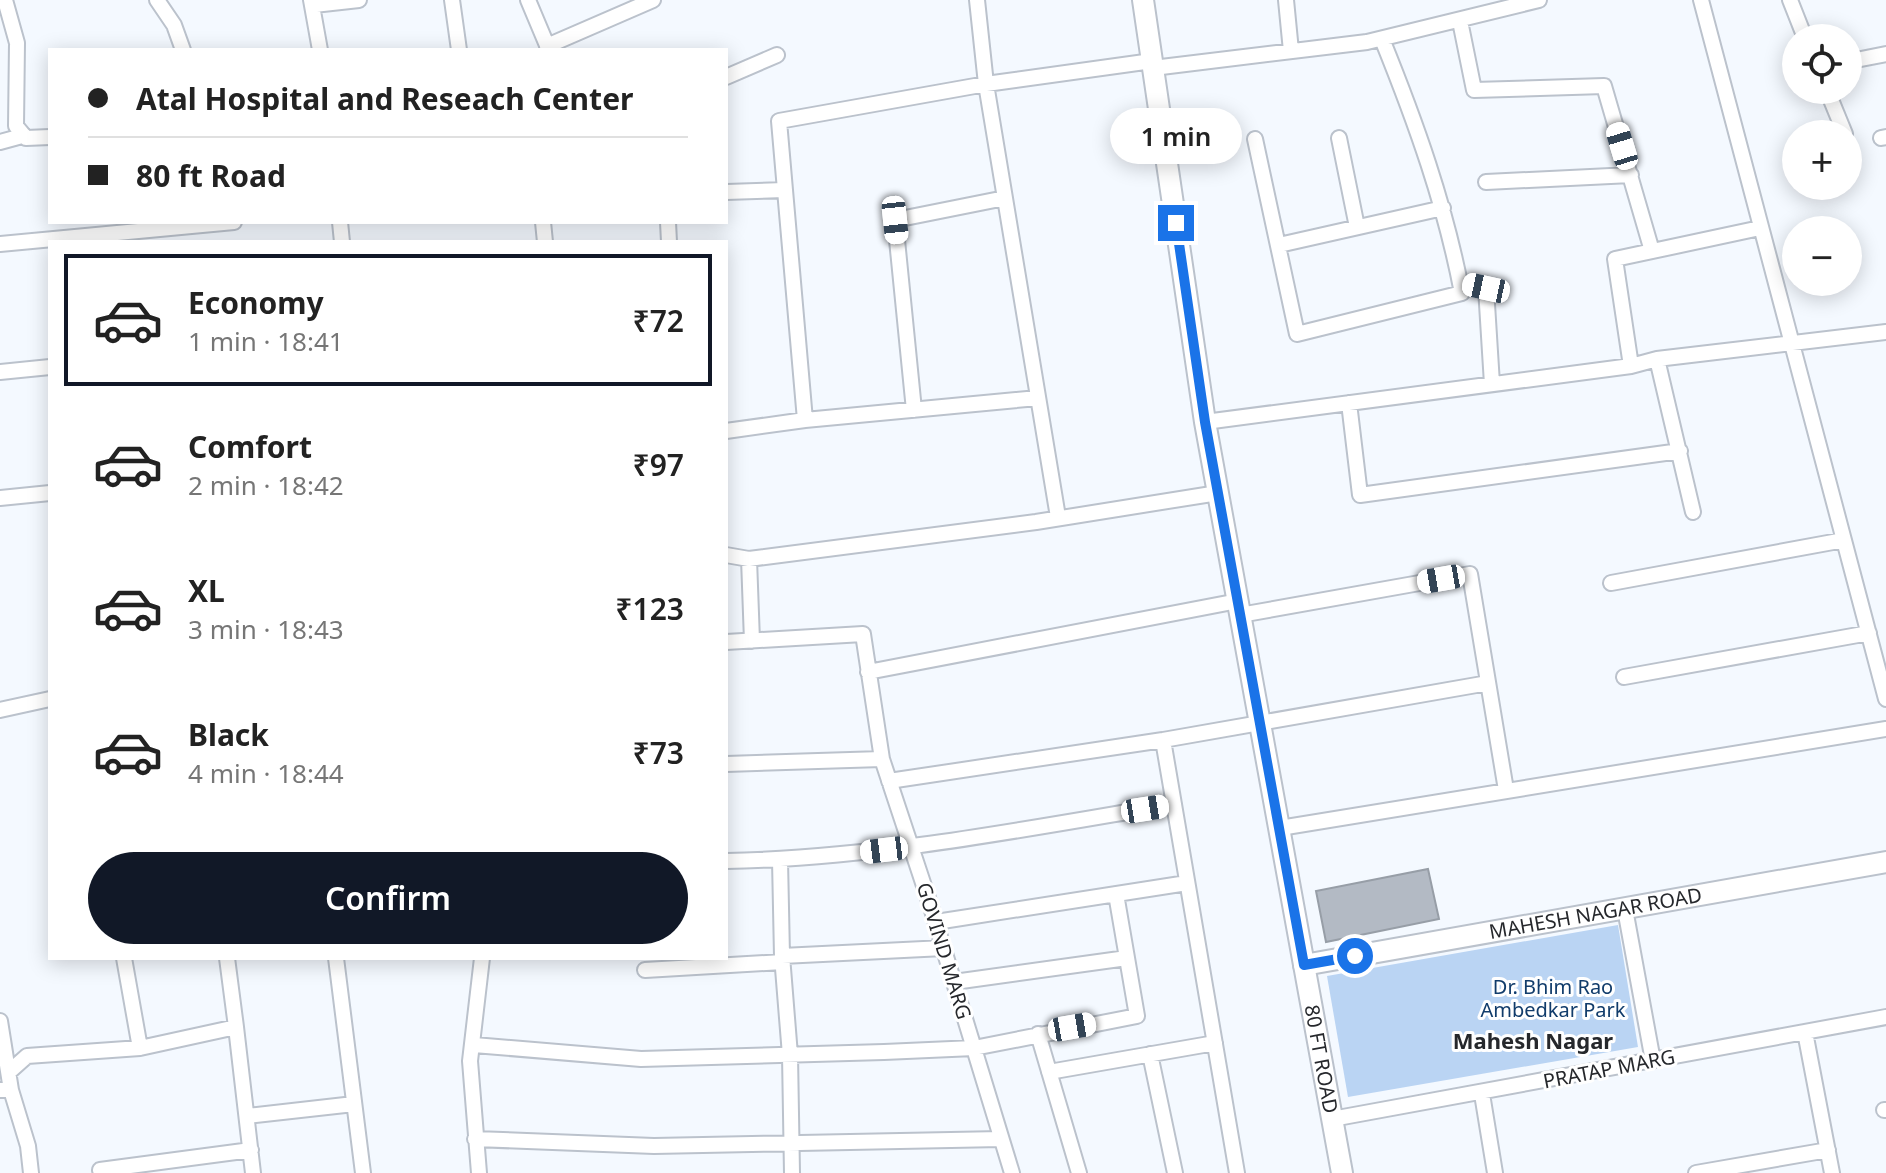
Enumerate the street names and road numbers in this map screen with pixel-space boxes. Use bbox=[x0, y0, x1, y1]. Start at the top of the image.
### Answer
street label: GOVIND MARG bbox=[911, 879, 978, 1023]
street label: MAHESH NAGAR ROAD bbox=[1487, 881, 1704, 945]
street label: 80 FT ROAD bbox=[1299, 1002, 1345, 1115]
street label: PRATAP MARG bbox=[1541, 1043, 1677, 1095]

